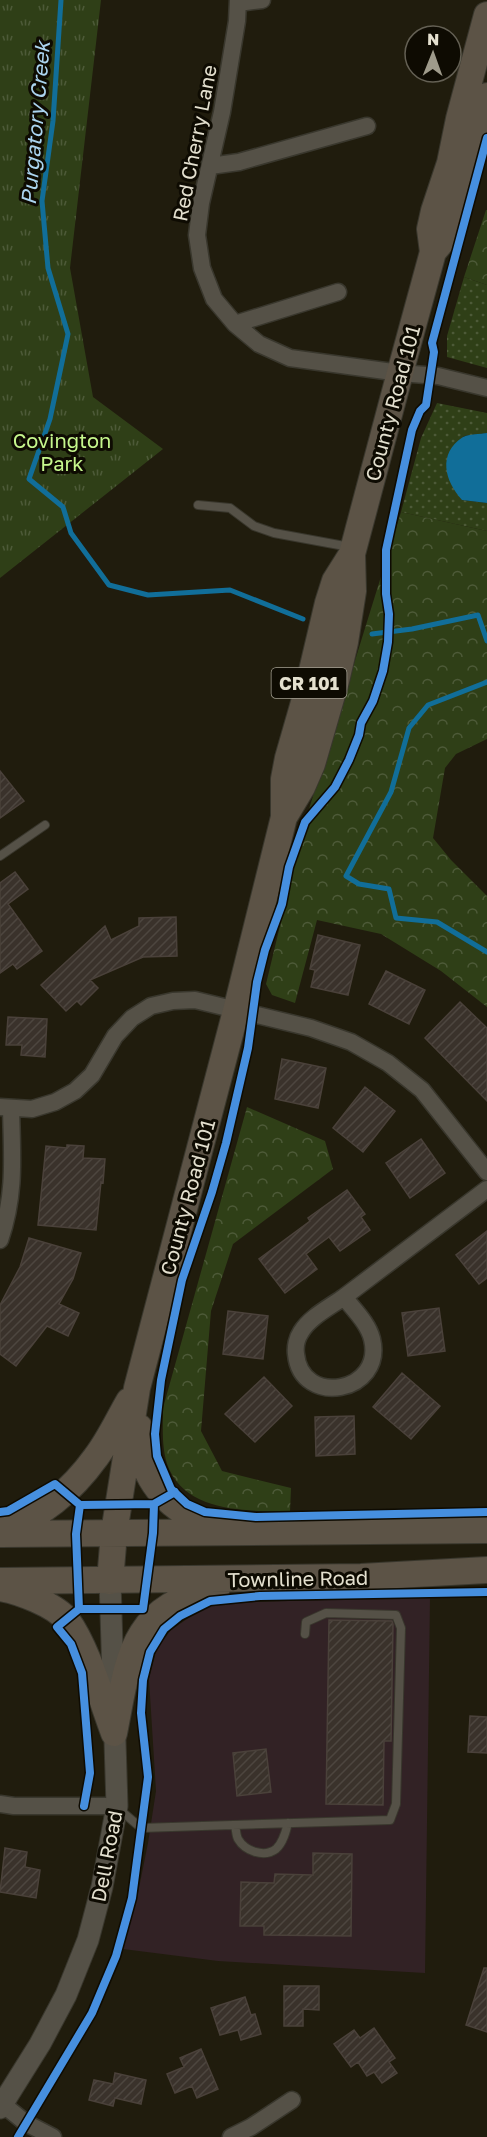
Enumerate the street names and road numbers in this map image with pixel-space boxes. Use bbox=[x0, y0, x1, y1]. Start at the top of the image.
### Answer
street label: Red Cherry Lane bbox=[167, 63, 221, 223]
street label: County Road 101 bbox=[360, 322, 424, 483]
road number: CR 101 bbox=[272, 668, 346, 698]
street label: County Road 101 bbox=[155, 1116, 219, 1277]
street label: Townline Road bbox=[228, 1565, 368, 1591]
street label: Dell Road bbox=[85, 1808, 127, 1904]

